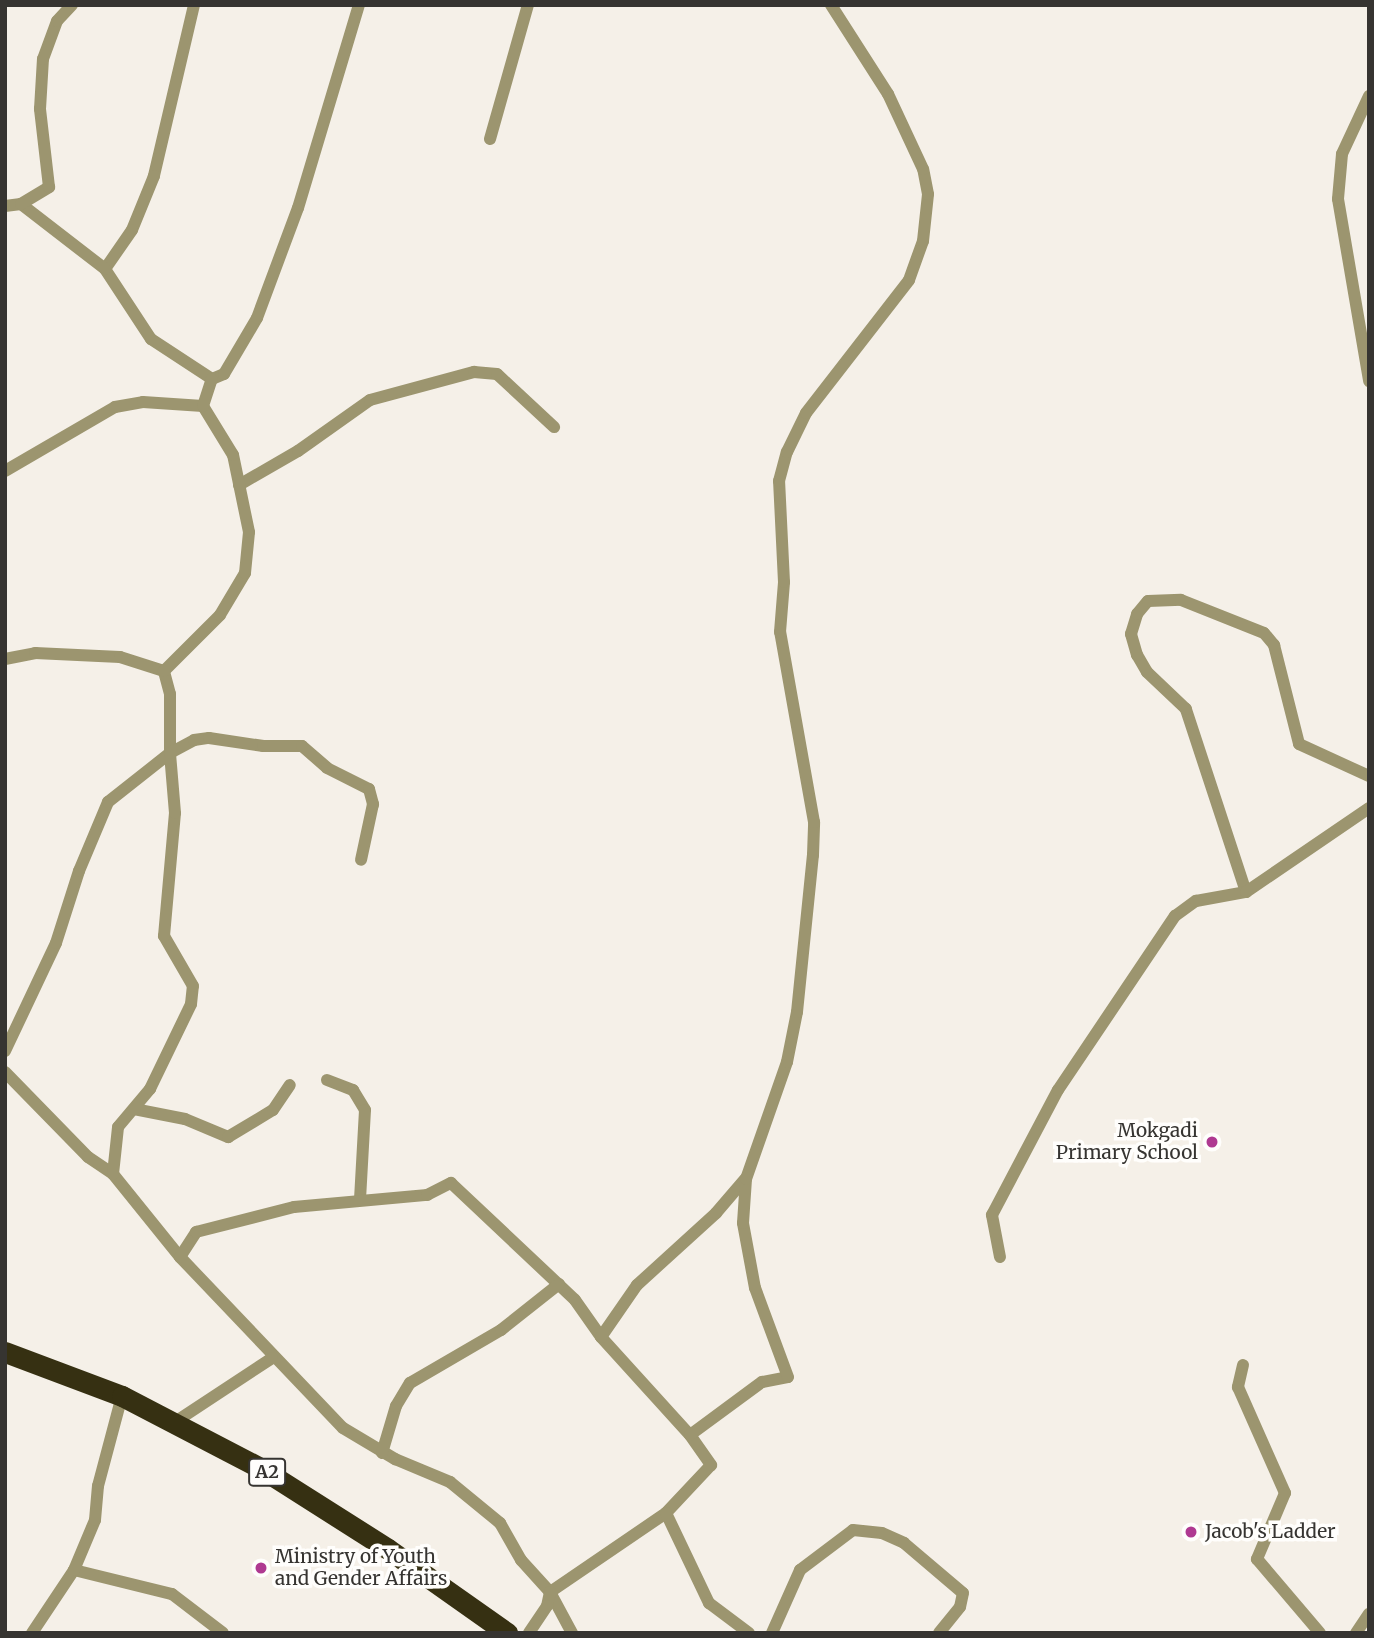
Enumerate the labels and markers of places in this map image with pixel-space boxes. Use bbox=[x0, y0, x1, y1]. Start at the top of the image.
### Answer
place label: Mokgadi Primary School bbox=[1056, 1120, 1198, 1164]
marker: Mokgadi Primary School bbox=[1204, 1134, 1220, 1150]
place label: Jacob's Ladder bbox=[1205, 1521, 1336, 1543]
marker: Jacob's Ladder bbox=[1183, 1524, 1199, 1540]
place label: Ministry of Youth and Gender Affairs bbox=[275, 1546, 447, 1590]
marker: Ministry of Youth and Gender Affairs bbox=[253, 1560, 269, 1576]

